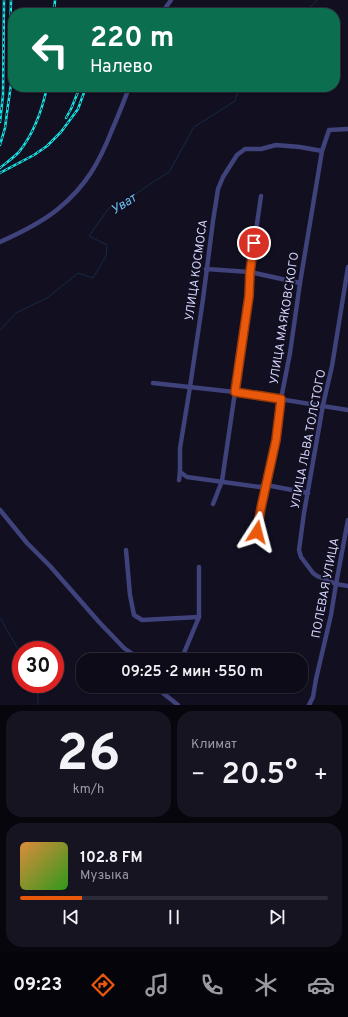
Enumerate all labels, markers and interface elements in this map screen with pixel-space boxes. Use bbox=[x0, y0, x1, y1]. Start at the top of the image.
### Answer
text: 220 m bbox=[90, 21, 174, 57]
icon: left bbox=[24, 24, 76, 76]
text: Налево bbox=[90, 56, 153, 79]
water label: Уват bbox=[108, 190, 141, 219]
street label: УЛИЦА КОСМОСА bbox=[182, 219, 212, 322]
pin bbox=[237, 226, 271, 260]
icon: arrive bbox=[243, 232, 265, 254]
street label: УЛИЦА МАЯКОВСКОГО bbox=[267, 251, 303, 385]
street label: УЛИЦА ЛЬВА ТОЛСТОГО bbox=[288, 368, 330, 510]
position arrow bbox=[236, 511, 278, 553]
street label: ПОЛЕВАЯ УЛИЦА bbox=[308, 537, 344, 640]
speed limit sign: 30 bbox=[12, 641, 64, 693]
text: 09:25 · 2 мин · 550 m bbox=[121, 663, 263, 682]
text: 26 bbox=[57, 723, 120, 789]
text: Климат bbox=[191, 737, 237, 753]
text: 20.5° bbox=[222, 757, 297, 794]
text: − bbox=[191, 762, 205, 789]
text: + bbox=[314, 762, 328, 789]
text: km/h bbox=[73, 782, 104, 798]
text: 102.8 FM bbox=[80, 849, 143, 868]
text: Музыка bbox=[80, 868, 129, 884]
icon: previous bbox=[60, 906, 82, 928]
icon: pause bbox=[163, 906, 185, 928]
icon: next bbox=[266, 906, 288, 928]
icon: directions bbox=[89, 971, 117, 999]
icon: music bbox=[143, 971, 171, 999]
icon: phone bbox=[198, 971, 226, 999]
icon: climate bbox=[252, 971, 280, 999]
icon: car bbox=[307, 971, 335, 999]
text: 09:23 bbox=[13, 974, 62, 997]

